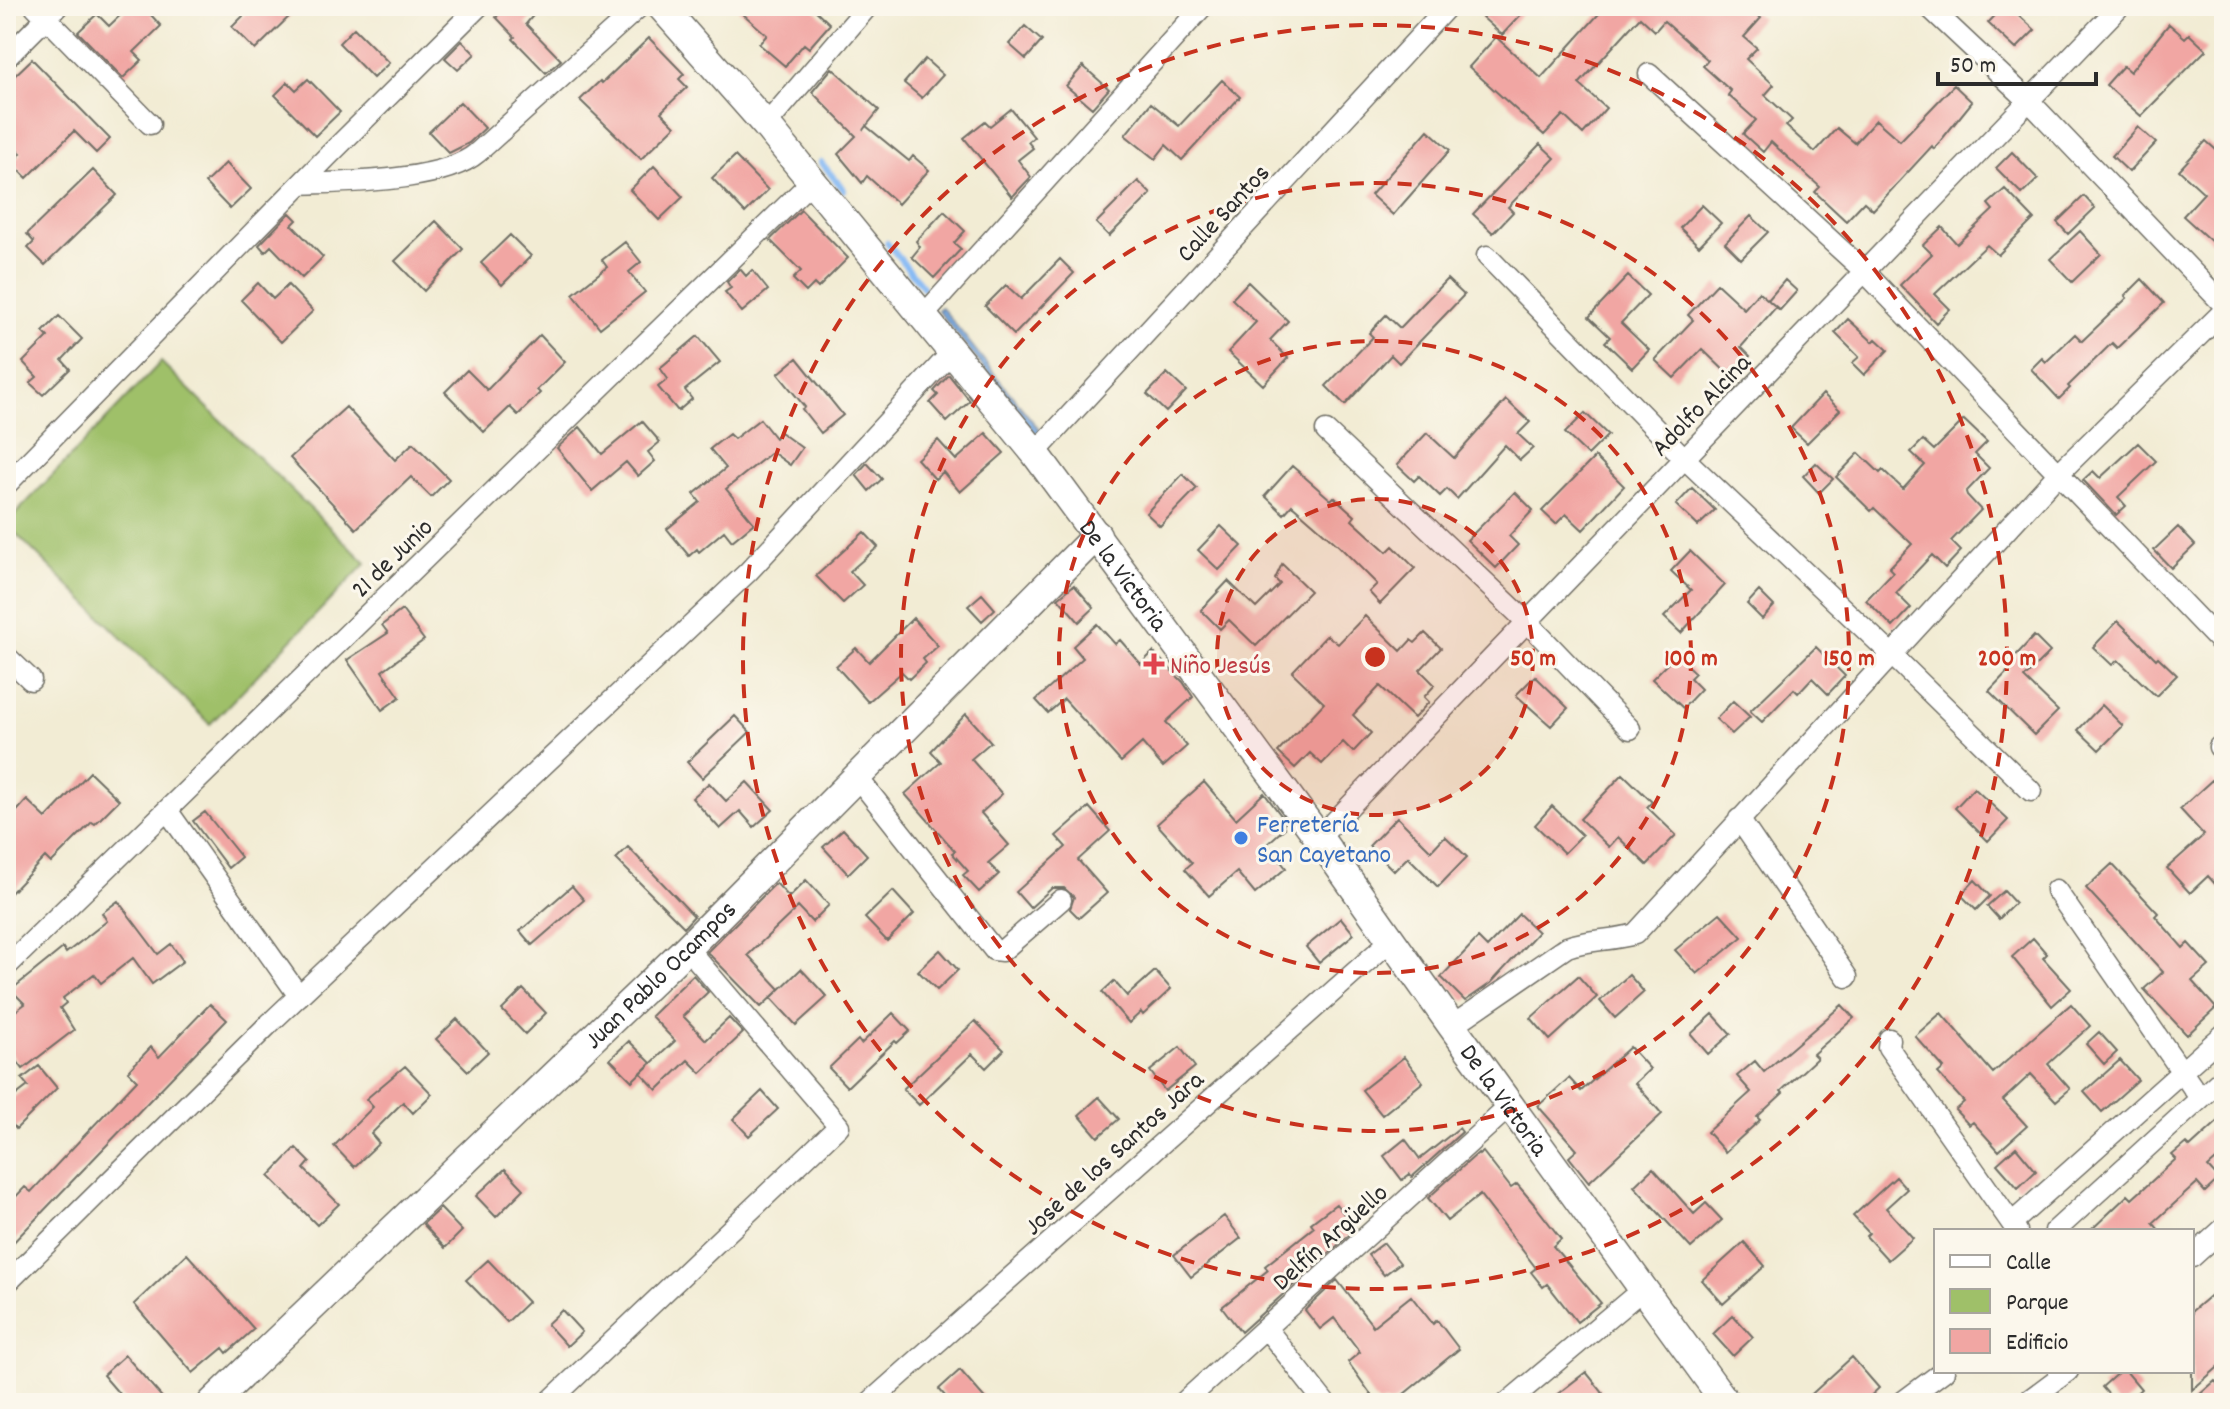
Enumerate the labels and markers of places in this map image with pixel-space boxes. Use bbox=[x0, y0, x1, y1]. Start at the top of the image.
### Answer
centre of rings bbox=[1361, 643, 1389, 671]
place label: Niño Jesús bbox=[1170, 649, 1271, 686]
marker: Niño Jesús bbox=[1145, 655, 1163, 673]
place label: Ferretería San Cayetano bbox=[1257, 808, 1391, 875]
marker: Ferretería San Cayetano bbox=[1232, 829, 1250, 847]

